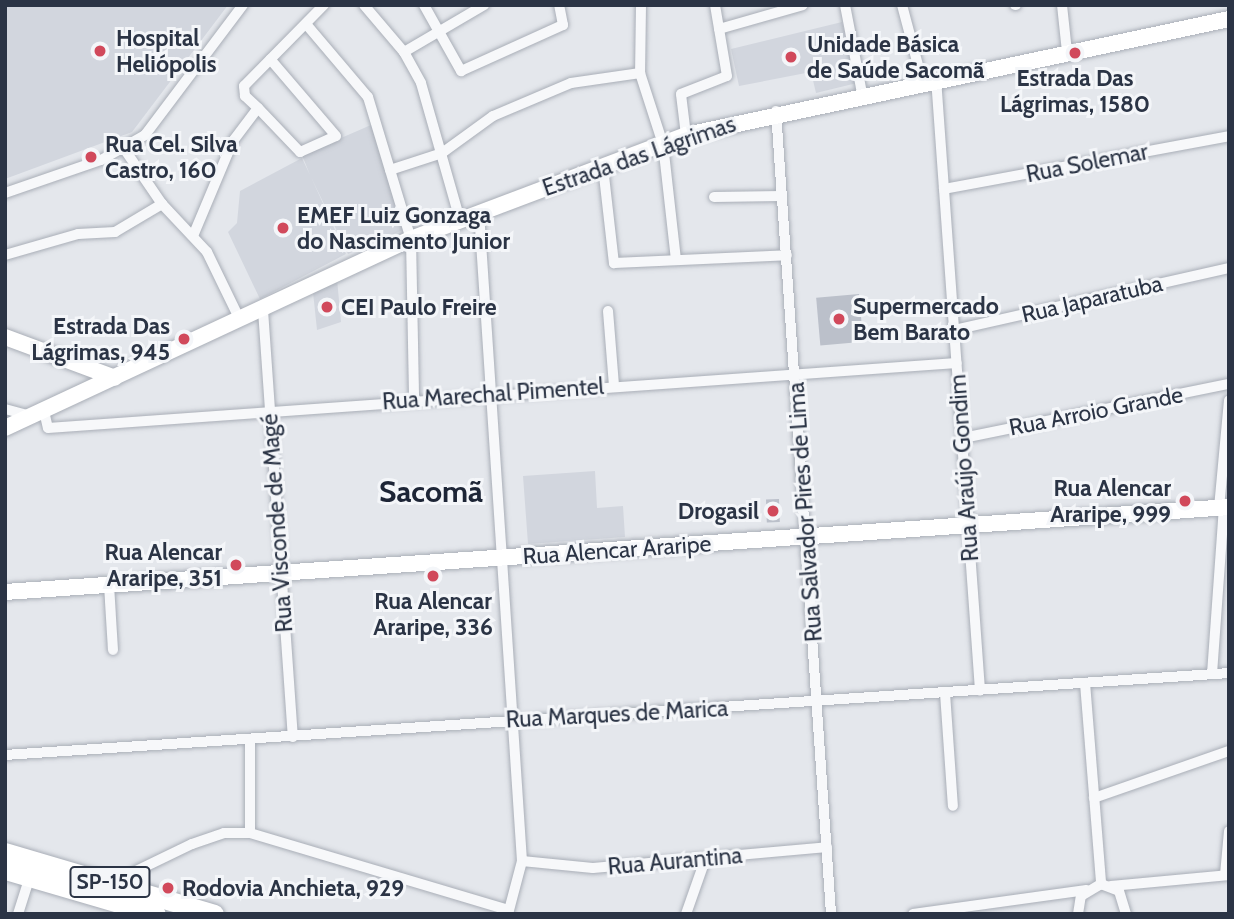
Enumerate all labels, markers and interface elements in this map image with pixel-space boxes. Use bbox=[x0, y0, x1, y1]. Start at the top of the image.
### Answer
place label: Hospital Heliópolis bbox=[116, 24, 217, 78]
place label: Unidade Básica de Saúde Sacomã bbox=[807, 30, 984, 84]
marker: Hospital Heliópolis bbox=[90, 41, 110, 61]
marker: Estrada Das Lágrimas, 1580 bbox=[1067, 45, 1083, 61]
marker: Unidade Básica de Saúde Sacomã bbox=[781, 47, 801, 67]
place label: Estrada Das Lágrimas, 1580 bbox=[1000, 64, 1150, 118]
street label: Estrada das Lágrimas bbox=[539, 110, 739, 202]
place label: Rua Cel. Silva Castro, 160 bbox=[105, 130, 238, 184]
street label: Rua Solemar bbox=[1024, 138, 1150, 188]
marker: Rua Cel. Silva Castro, 160 bbox=[83, 149, 99, 165]
place label: EMEF Luiz Gonzaga do Nascimento Junior bbox=[297, 201, 510, 255]
marker: EMEF Luiz Gonzaga do Nascimento Junior bbox=[275, 220, 291, 236]
street label: Rua Japaratuba bbox=[1019, 269, 1165, 329]
place label: Supermercado Bem Barato bbox=[853, 292, 999, 346]
place label: CEI Paulo Freire bbox=[341, 293, 497, 321]
marker: CEI Paulo Freire bbox=[319, 299, 335, 315]
marker: Supermercado Bem Barato bbox=[831, 311, 847, 327]
place label: Estrada Das Lágrimas, 945 bbox=[31, 312, 170, 366]
marker: Estrada Das Lágrimas, 945 bbox=[176, 331, 192, 347]
street label: Rua Marechal Pimentel bbox=[381, 372, 605, 416]
street label: Rua Araújo Gondim bbox=[944, 373, 984, 563]
street label: Rua Salvador Pires de Lima bbox=[782, 381, 828, 643]
street label: Rua Arroio Grande bbox=[1007, 381, 1185, 441]
street label: Rua Visconde de Magé bbox=[256, 413, 298, 633]
district label: Sacomã bbox=[379, 474, 483, 510]
place label: Rua Alencar Araripe, 999 bbox=[1050, 474, 1171, 528]
marker: Rua Alencar Araripe, 999 bbox=[1177, 493, 1193, 509]
place label: Drogasil bbox=[678, 497, 759, 525]
marker: Drogasil bbox=[765, 503, 781, 519]
street label: Rua Alencar Araripe bbox=[522, 530, 712, 570]
place label: Rua Alencar Araripe, 351 bbox=[104, 538, 222, 592]
marker: Rua Alencar Araripe, 351 bbox=[228, 557, 244, 573]
marker: Rua Alencar Araripe, 336 bbox=[425, 568, 441, 584]
place label: Rua Alencar Araripe, 336 bbox=[373, 587, 493, 641]
street label: Rua Marques de Marica bbox=[505, 694, 729, 734]
street label: Rua Aurantina bbox=[606, 841, 744, 881]
road number: SP-150 bbox=[68, 864, 152, 900]
place label: Rodovia Anchieta, 929 bbox=[182, 874, 404, 902]
marker: Rodovia Anchieta, 929 bbox=[160, 880, 176, 896]

